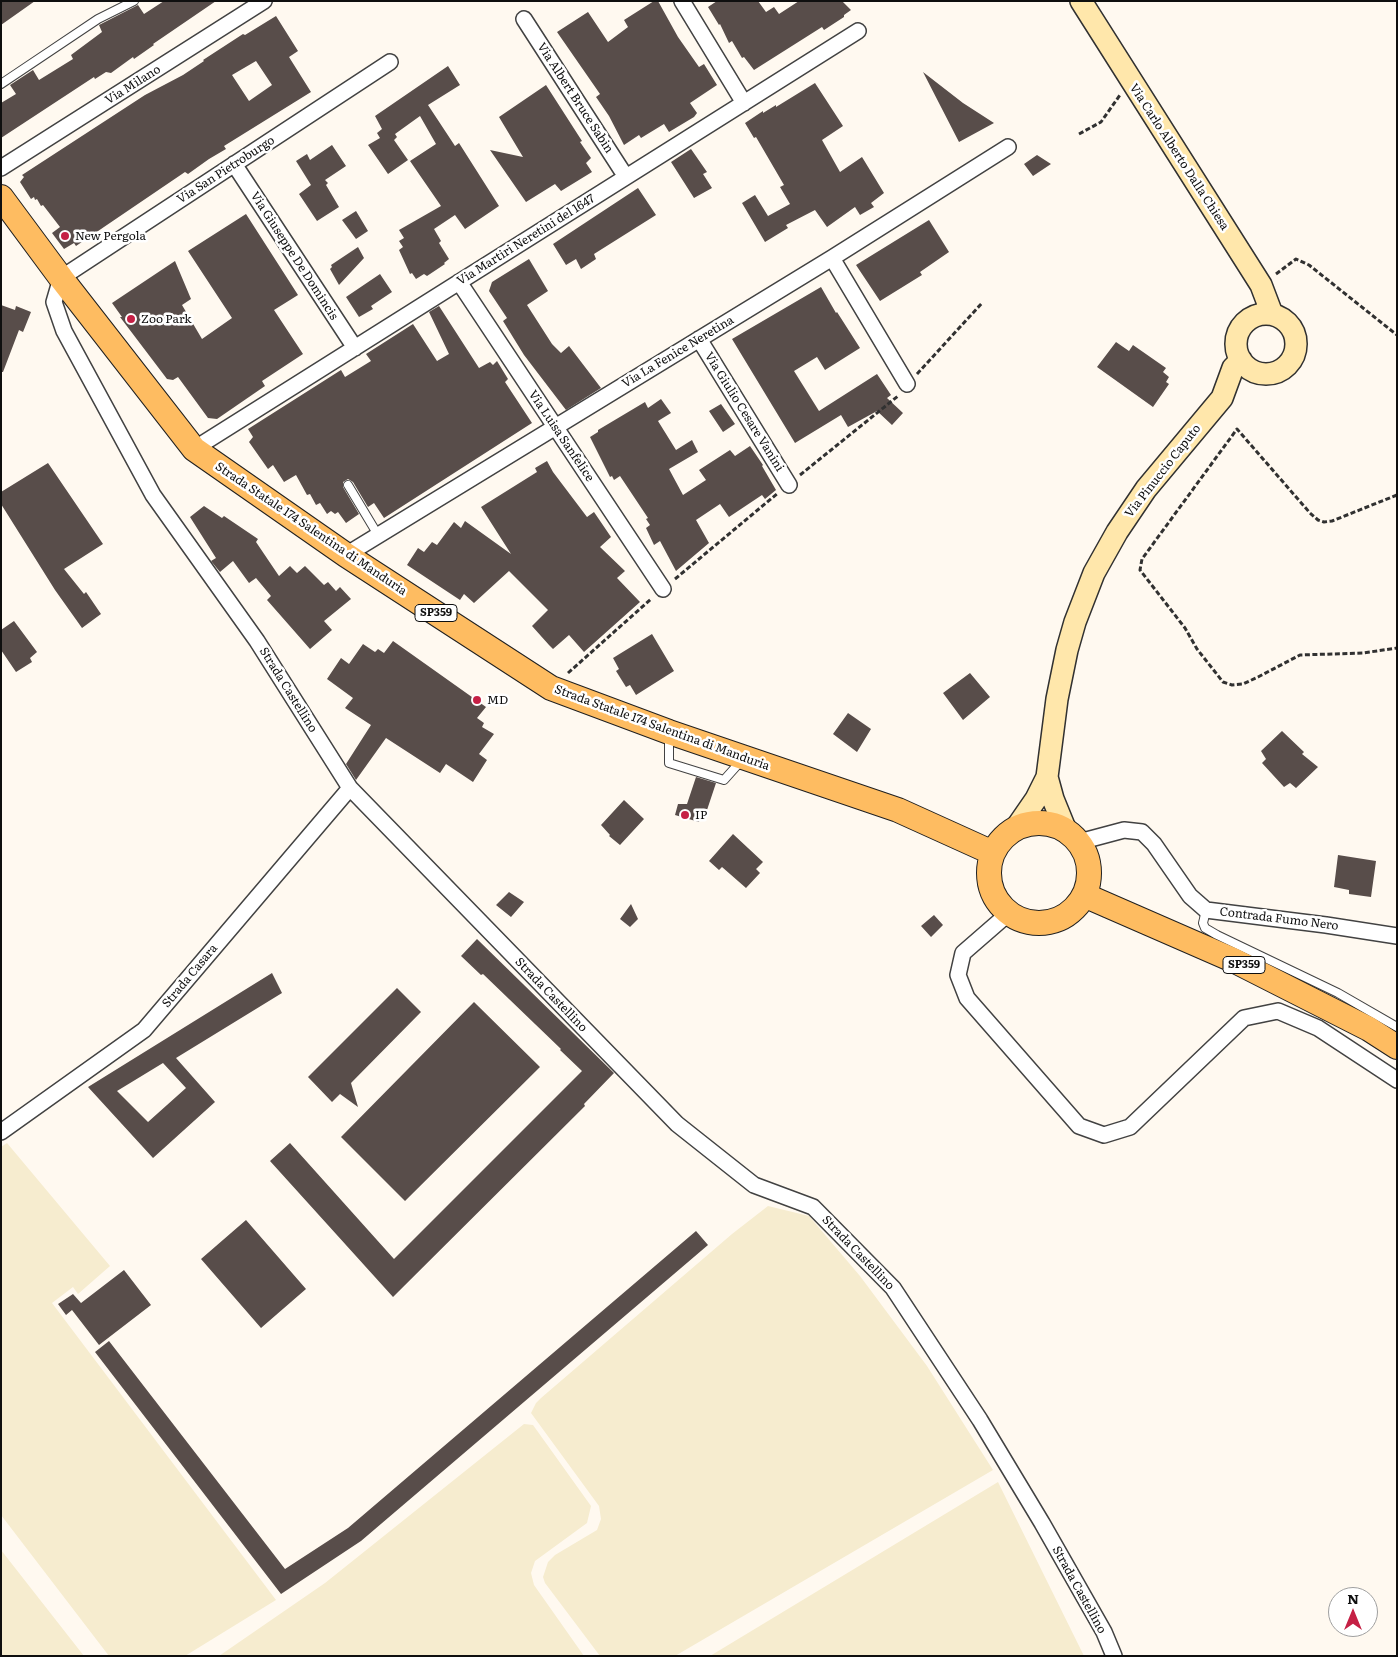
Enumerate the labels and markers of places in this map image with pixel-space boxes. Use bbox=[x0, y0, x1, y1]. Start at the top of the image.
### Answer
place label: New Pergola bbox=[75, 229, 146, 243]
marker: New Pergola bbox=[59, 230, 71, 242]
place label: Zoo Park bbox=[141, 312, 192, 326]
marker: Zoo Park bbox=[125, 313, 137, 325]
place label: MD bbox=[487, 693, 508, 707]
marker: MD bbox=[471, 694, 483, 706]
place label: IP bbox=[695, 808, 707, 822]
marker: IP bbox=[679, 809, 691, 821]

